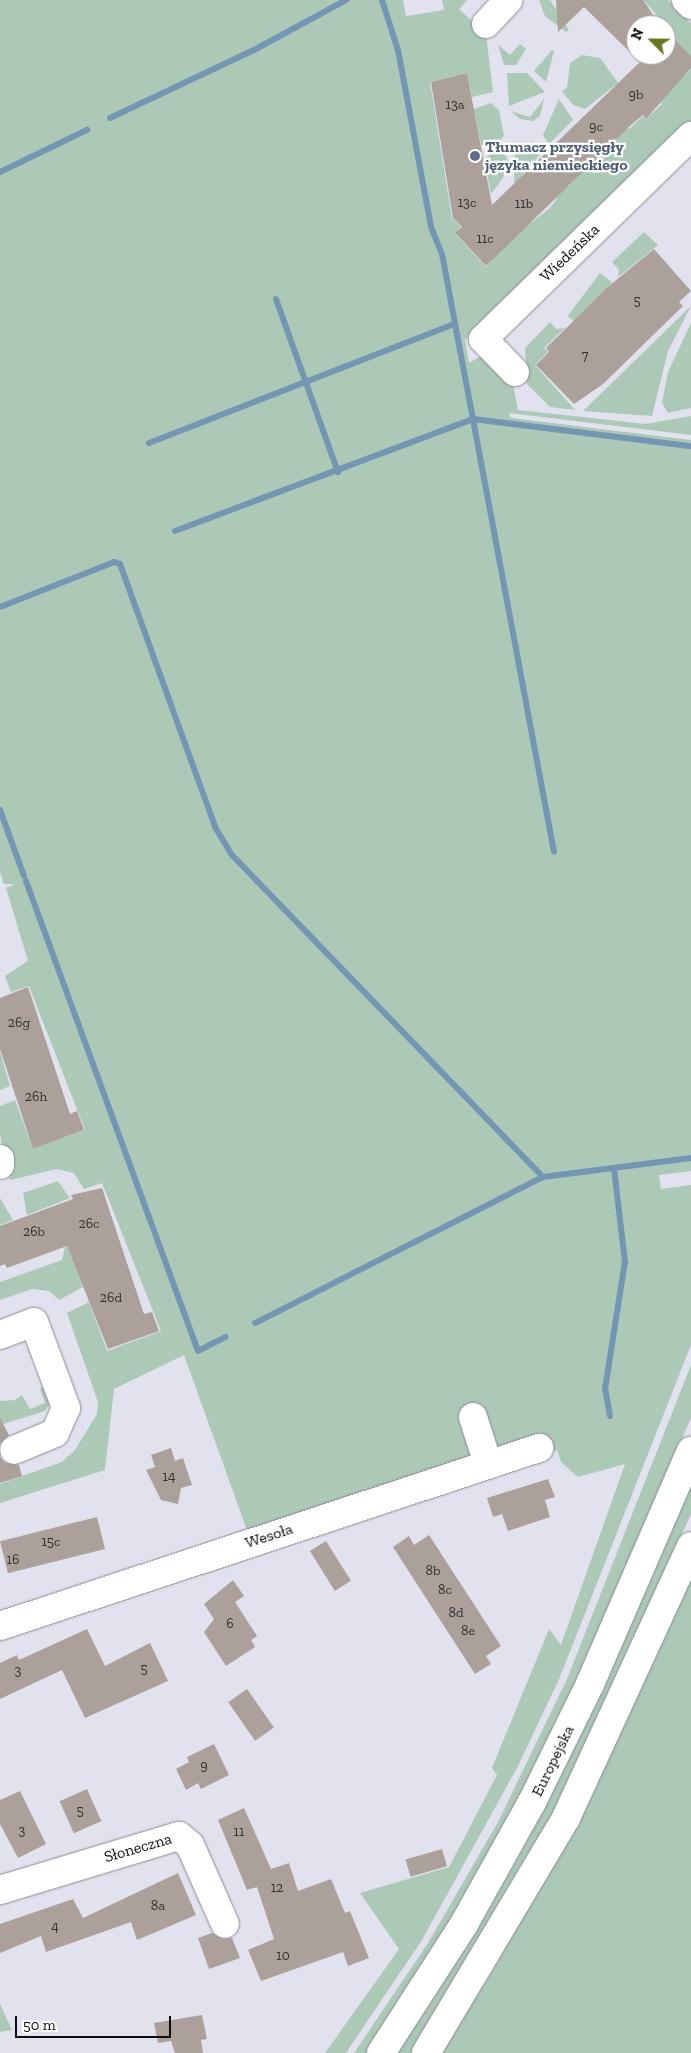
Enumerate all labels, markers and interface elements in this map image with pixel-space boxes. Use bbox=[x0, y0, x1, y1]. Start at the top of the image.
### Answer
north arrow bbox=[626, 15, 676, 65]
text: N bbox=[628, 26, 648, 43]
house number: 9b bbox=[629, 87, 643, 103]
house number: 13a bbox=[446, 97, 464, 113]
house number: 9c bbox=[589, 119, 603, 135]
place label: Tłumacz przysięgły języka niemieckiego bbox=[485, 137, 628, 175]
marker: Tłumacz przysięgły języka niemieckiego bbox=[469, 150, 481, 162]
house number: 13c bbox=[458, 195, 476, 211]
house number: 11b bbox=[515, 196, 533, 212]
street label: Wiedeńska bbox=[536, 220, 604, 286]
house number: 11c bbox=[476, 231, 494, 247]
house number: 5 bbox=[633, 293, 641, 309]
house number: 7 bbox=[582, 348, 588, 364]
house number: 26g bbox=[8, 1015, 30, 1031]
house number: 26h bbox=[25, 1089, 47, 1105]
house number: 26c bbox=[78, 1216, 100, 1232]
house number: 26b bbox=[23, 1224, 45, 1240]
house number: 26d bbox=[100, 1290, 122, 1306]
house number: 14 bbox=[163, 1469, 175, 1485]
street label: Wesoła bbox=[243, 1519, 295, 1553]
house number: 15c bbox=[41, 1534, 61, 1550]
house number: 16 bbox=[7, 1552, 19, 1568]
house number: 8b bbox=[425, 1563, 441, 1579]
house number: 8c bbox=[438, 1582, 452, 1598]
house number: 8d bbox=[448, 1605, 464, 1621]
house number: 6 bbox=[226, 1616, 234, 1632]
house number: 8e bbox=[461, 1623, 475, 1639]
house number: 5 bbox=[140, 1661, 148, 1677]
house number: 3 bbox=[15, 1663, 21, 1679]
street label: Europejska bbox=[528, 1722, 578, 1800]
house number: 9 bbox=[200, 1758, 208, 1774]
house number: 5 bbox=[76, 1803, 84, 1819]
house number: 3 bbox=[19, 1823, 25, 1839]
house number: 11 bbox=[234, 1824, 244, 1840]
street label: Słoneczna bbox=[102, 1829, 174, 1867]
house number: 12 bbox=[271, 1880, 283, 1896]
house number: 8a bbox=[151, 1898, 165, 1914]
house number: 4 bbox=[51, 1919, 59, 1935]
house number: 10 bbox=[276, 1948, 290, 1964]
scale bar bbox=[18, 2006, 174, 2038]
text: 50 m bbox=[23, 2016, 56, 2034]

